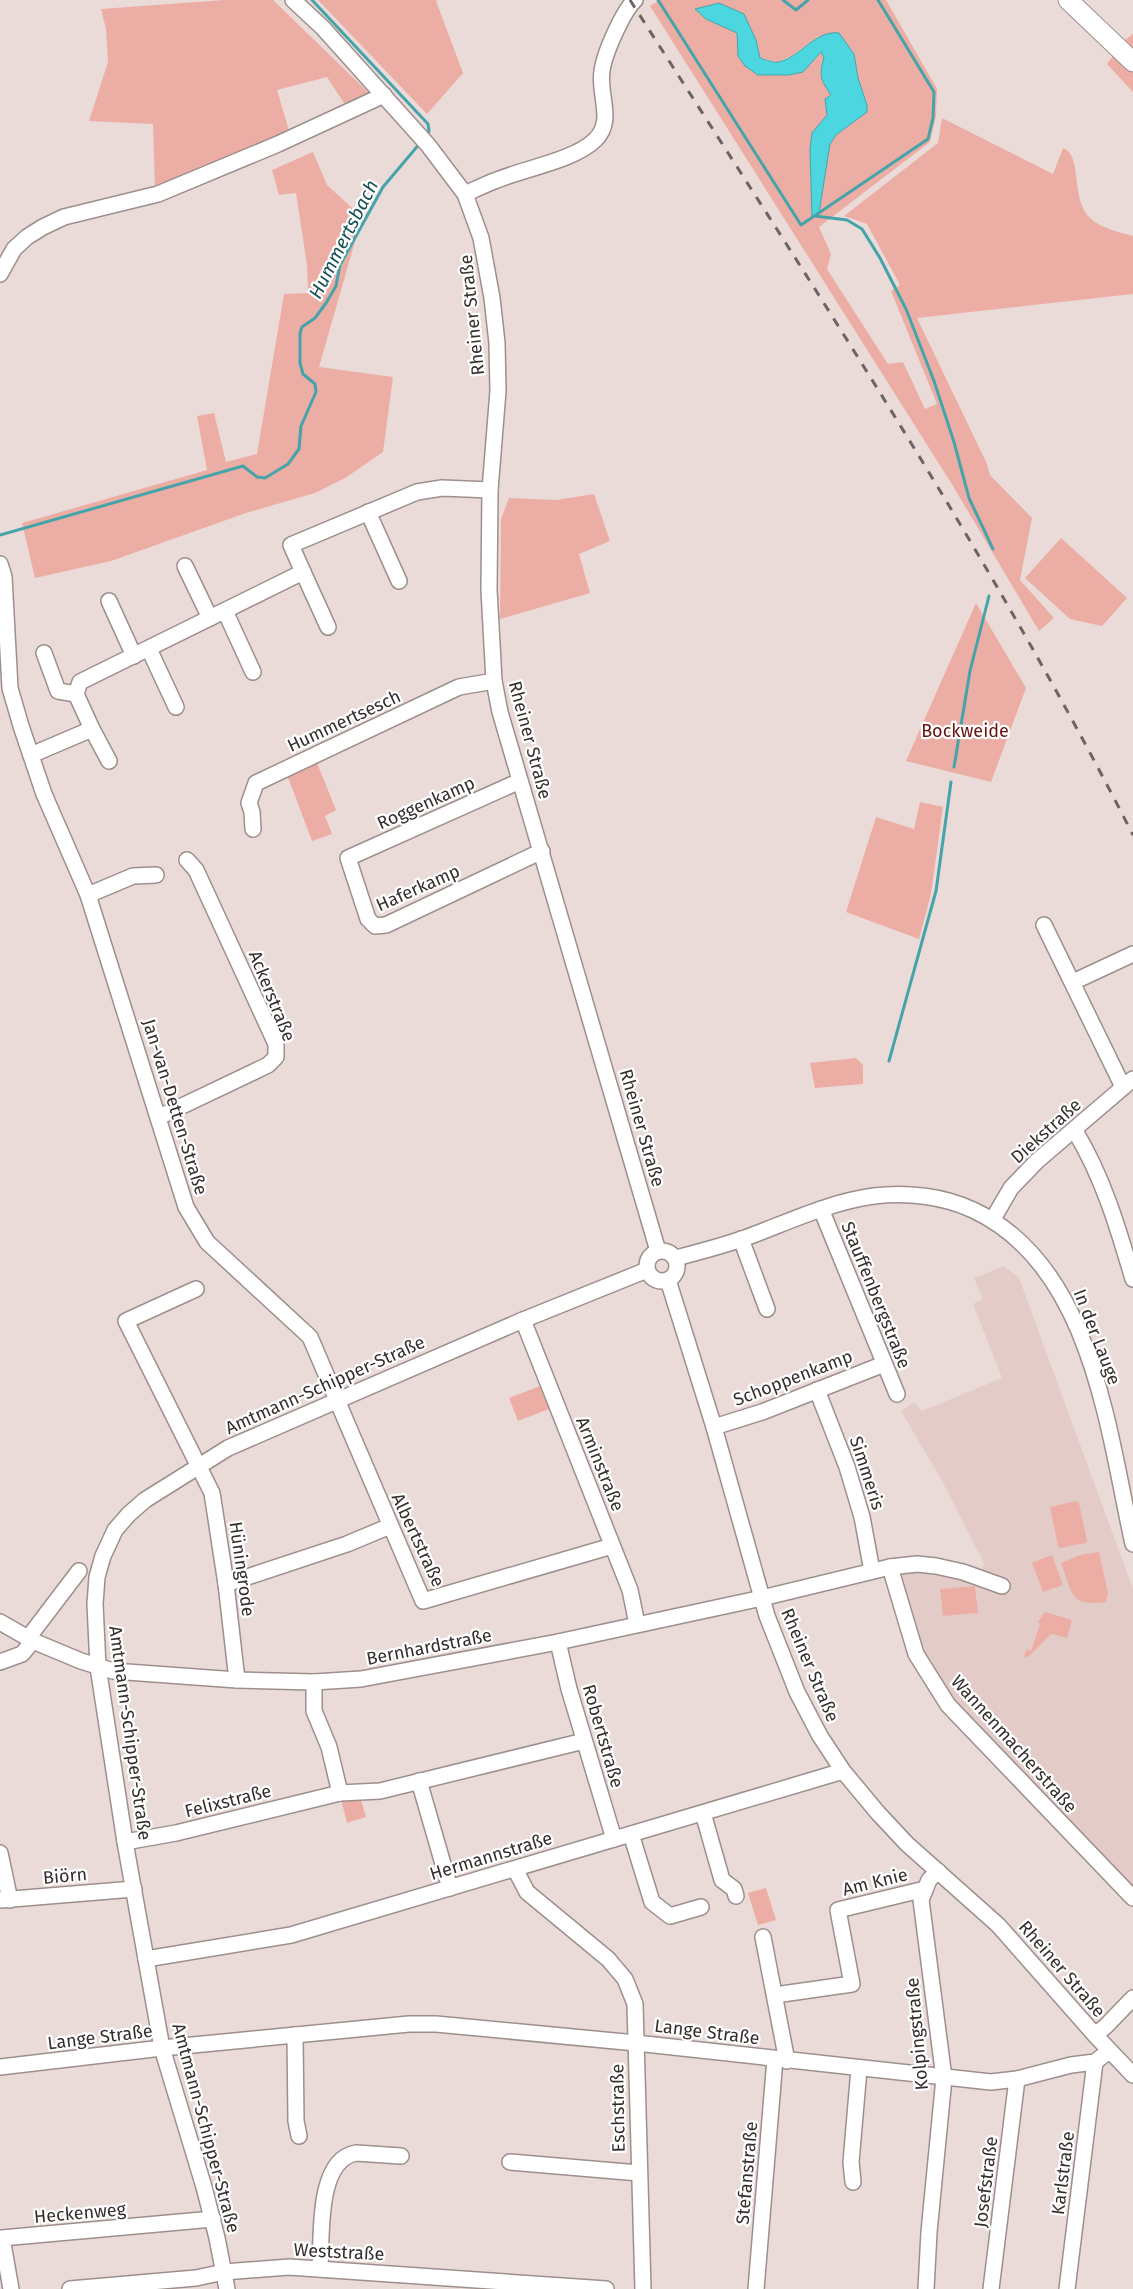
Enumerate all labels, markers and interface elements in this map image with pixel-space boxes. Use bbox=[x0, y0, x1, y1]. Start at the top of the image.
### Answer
water label: Hummertsbach bbox=[304, 176, 383, 303]
street label: Rheiner Straße bbox=[455, 254, 489, 376]
street label: Rheiner Straße bbox=[504, 679, 556, 801]
street label: Hummertsesch bbox=[284, 685, 404, 757]
park label: Bockweide bbox=[921, 720, 1009, 742]
street label: Roggenkamp bbox=[374, 772, 478, 834]
street label: Haferkamp bbox=[373, 860, 463, 916]
street label: Ackerstraße bbox=[244, 947, 300, 1045]
street label: Jan-van-Detten-Straße bbox=[138, 1016, 212, 1198]
street label: Rheiner Straße bbox=[615, 1067, 669, 1189]
street label: Diekstraße bbox=[1006, 1094, 1086, 1168]
street label: Stauffenbergstraße bbox=[836, 1218, 916, 1372]
street label: In der Lauge bbox=[1069, 1286, 1125, 1388]
street label: Amtmann-Schipper-Straße bbox=[222, 1331, 428, 1439]
street label: Schoppenkamp bbox=[730, 1345, 856, 1411]
street label: Arminstraße bbox=[571, 1414, 629, 1514]
street label: Simmeris bbox=[845, 1433, 889, 1513]
street label: Albertstraße bbox=[387, 1490, 449, 1590]
street label: Hüningrode bbox=[224, 1520, 260, 1618]
street label: Rheiner Straße bbox=[776, 1605, 844, 1725]
street label: Amtmann-Schipper-Straße bbox=[104, 1624, 156, 1842]
street label: Bernhardstraße bbox=[364, 1624, 494, 1670]
street label: Wannenmacherstraße bbox=[946, 1671, 1082, 1817]
street label: Robertstraße bbox=[578, 1682, 628, 1790]
street label: Felixstraße bbox=[182, 1780, 274, 1822]
street label: Hermannstraße bbox=[427, 1827, 555, 1885]
street label: Biörn bbox=[42, 1863, 88, 1889]
street label: Am Knie bbox=[840, 1863, 910, 1901]
street label: Rheiner Straße bbox=[1014, 1916, 1110, 2022]
street label: Kolpingstraße bbox=[901, 1977, 933, 2091]
street label: Lange Straße bbox=[653, 2015, 761, 2049]
street label: Lange Straße bbox=[46, 2020, 154, 2054]
street label: Amtmann-Schipper-Straße bbox=[167, 2021, 245, 2235]
street label: Eschstraße bbox=[606, 2064, 630, 2152]
street label: Stefanstraße bbox=[732, 2121, 762, 2225]
street label: Karlstraße bbox=[1047, 2130, 1079, 2216]
street label: Josefstraße bbox=[969, 2135, 1003, 2229]
street label: Heckenweg bbox=[33, 2198, 127, 2228]
street label: Weststraße bbox=[293, 2239, 385, 2265]

